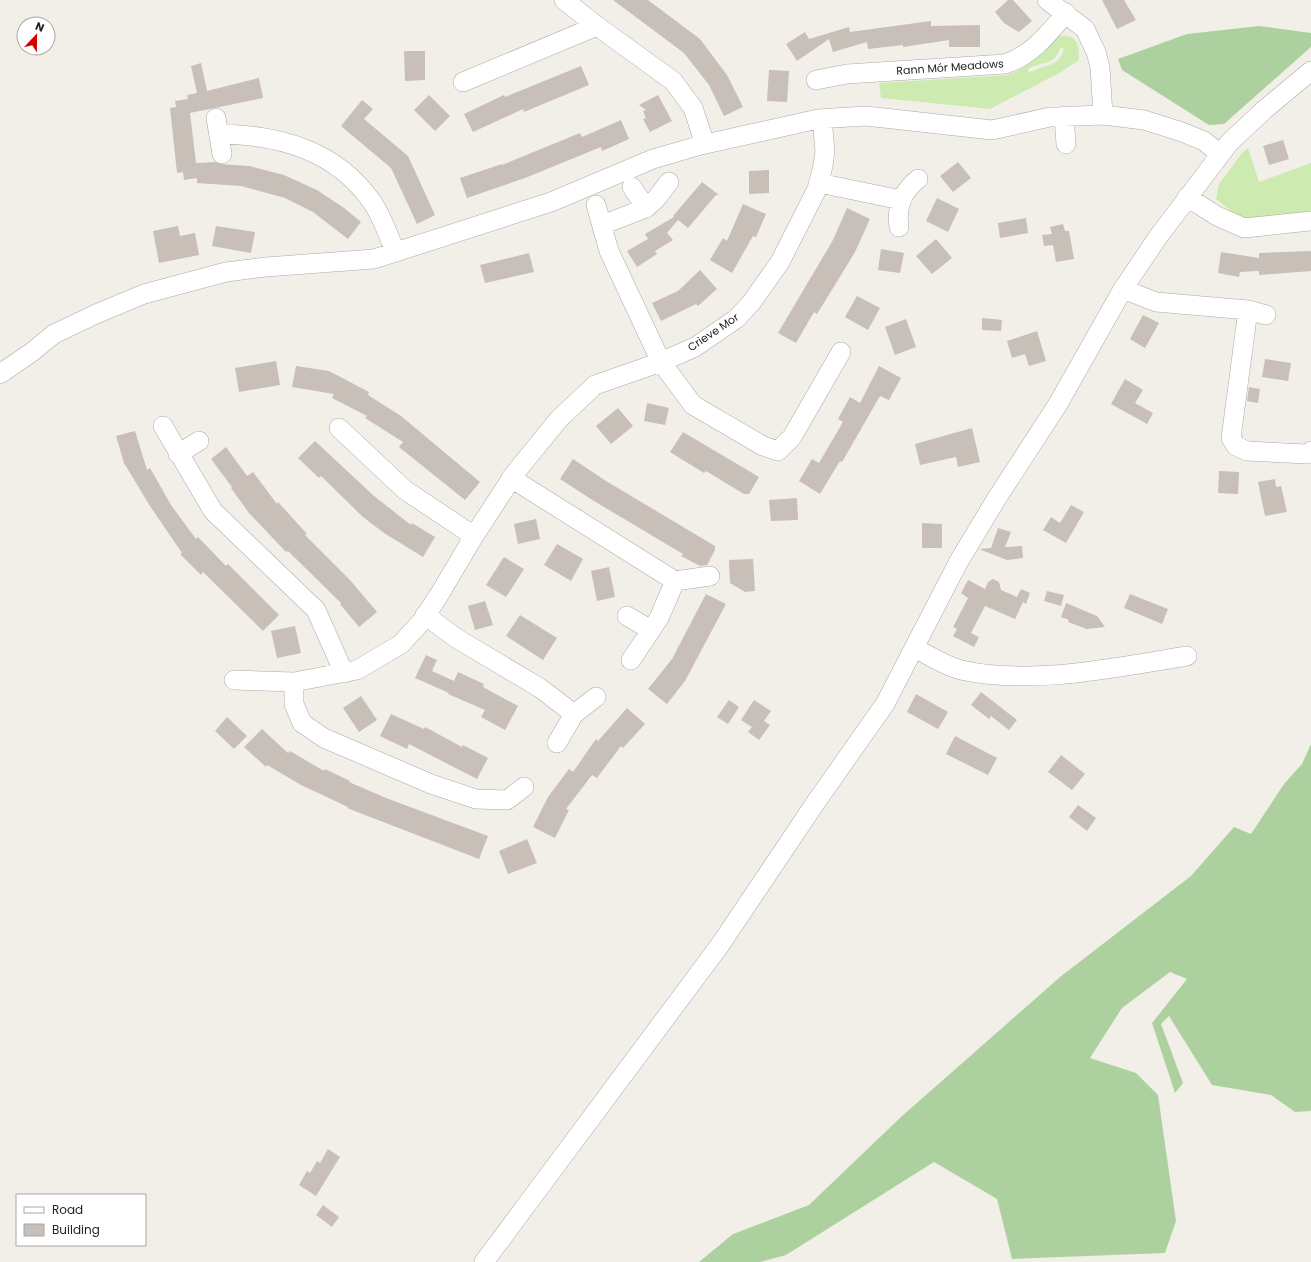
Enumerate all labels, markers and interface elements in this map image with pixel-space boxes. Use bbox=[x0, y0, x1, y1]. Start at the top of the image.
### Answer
north arrow bbox=[16, 16, 56, 56]
text: N bbox=[33, 18, 47, 36]
street label: Rann Mór Meadows bbox=[896, 55, 1005, 79]
street label: Crieve Mor bbox=[684, 309, 742, 355]
legend bbox=[16, 1194, 146, 1246]
text: Road bbox=[52, 1201, 83, 1218]
text: Building bbox=[52, 1221, 100, 1238]

